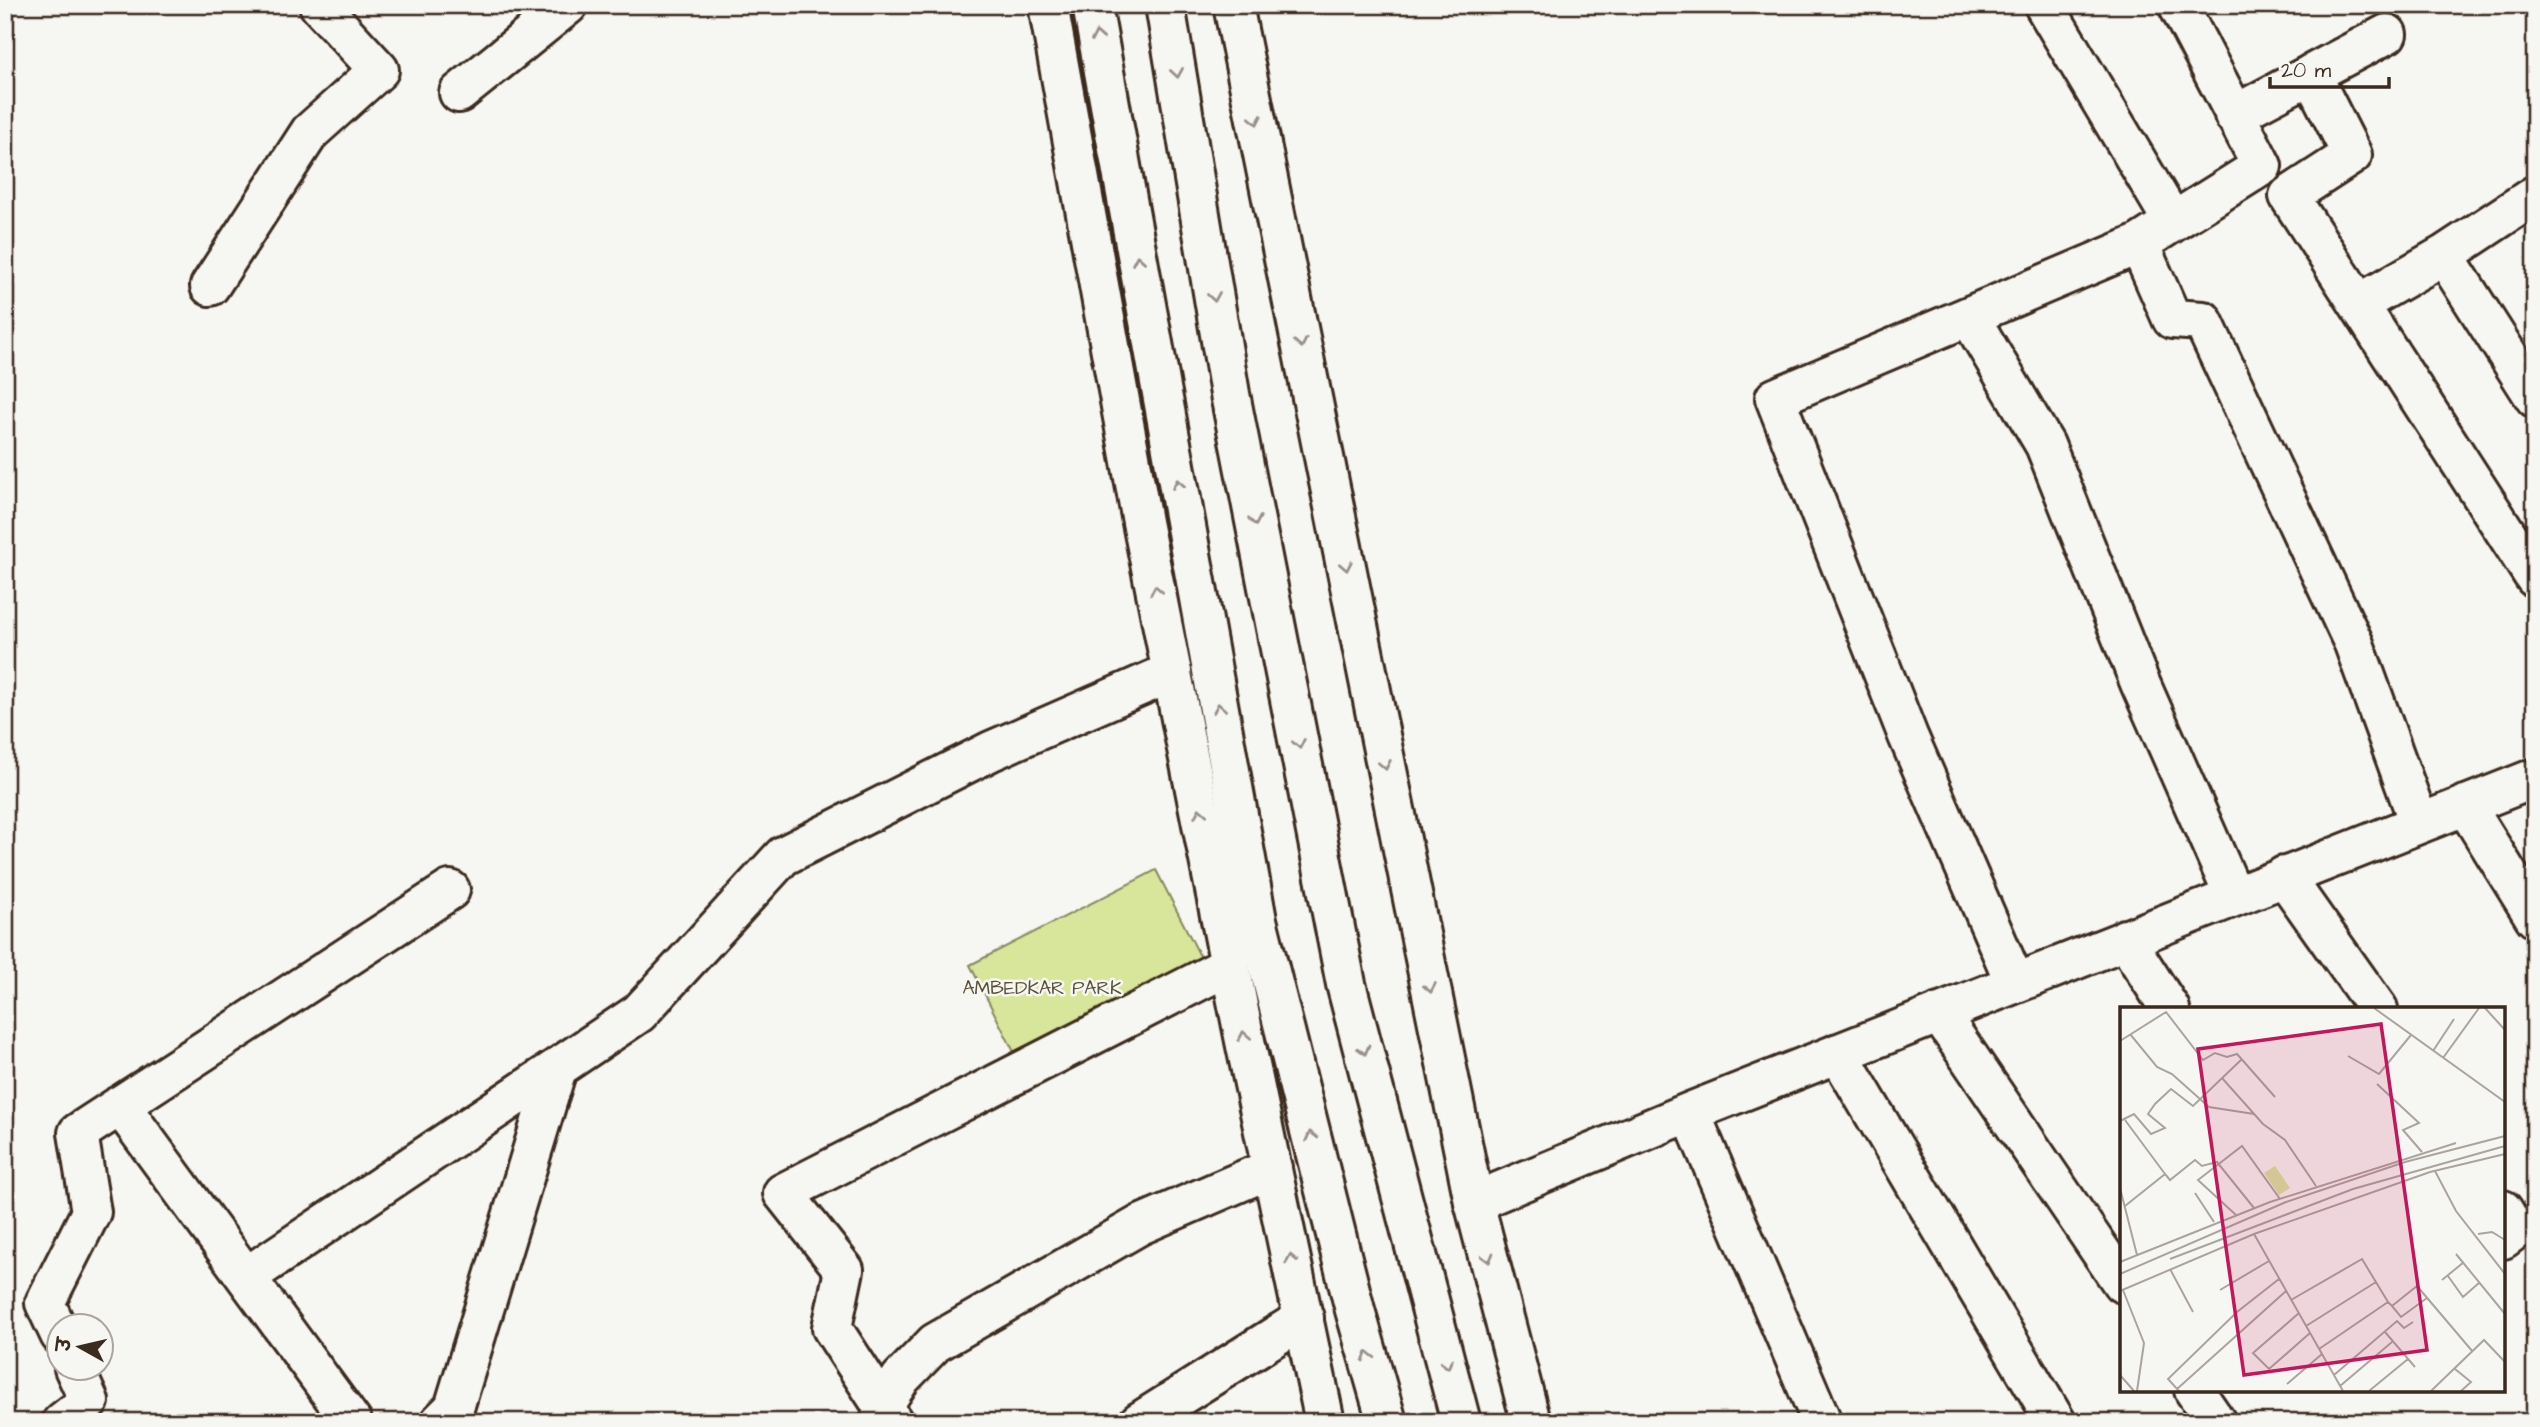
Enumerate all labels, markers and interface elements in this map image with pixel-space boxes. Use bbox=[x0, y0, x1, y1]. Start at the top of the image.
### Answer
one-way arrow bbox=[1091, 30, 1106, 42]
scale bar bbox=[2270, 46, 2390, 90]
text: 20 m bbox=[2281, 56, 2332, 85]
one-way arrow bbox=[1169, 67, 1184, 78]
one-way arrow bbox=[1248, 114, 1263, 126]
one-way arrow bbox=[1131, 254, 1146, 266]
one-way arrow bbox=[1206, 291, 1221, 303]
one-way arrow bbox=[1292, 337, 1307, 349]
one-way arrow bbox=[1171, 478, 1186, 490]
one-way arrow bbox=[1247, 515, 1262, 527]
one-way arrow bbox=[1337, 560, 1352, 572]
one-way arrow bbox=[1149, 584, 1164, 596]
one-way arrow bbox=[1212, 702, 1227, 714]
one-way arrow bbox=[1291, 738, 1306, 750]
one-way arrow bbox=[1377, 759, 1392, 771]
one-way arrow bbox=[1193, 807, 1208, 819]
park label: AMBEDKAR PARK bbox=[962, 975, 1122, 1002]
one-way arrow bbox=[1422, 982, 1437, 994]
inset map bbox=[2120, 1007, 2505, 1392]
one-way arrow bbox=[1238, 1030, 1253, 1042]
one-way arrow bbox=[1356, 1044, 1370, 1056]
one-way arrow bbox=[1305, 1130, 1319, 1142]
one-way arrow bbox=[1480, 1252, 1494, 1264]
one-way arrow bbox=[1285, 1253, 1300, 1265]
north arrow bbox=[46, 1312, 116, 1382]
text: उ bbox=[50, 1334, 79, 1355]
one-way arrow bbox=[1361, 1350, 1376, 1362]
one-way arrow bbox=[1439, 1358, 1453, 1370]

